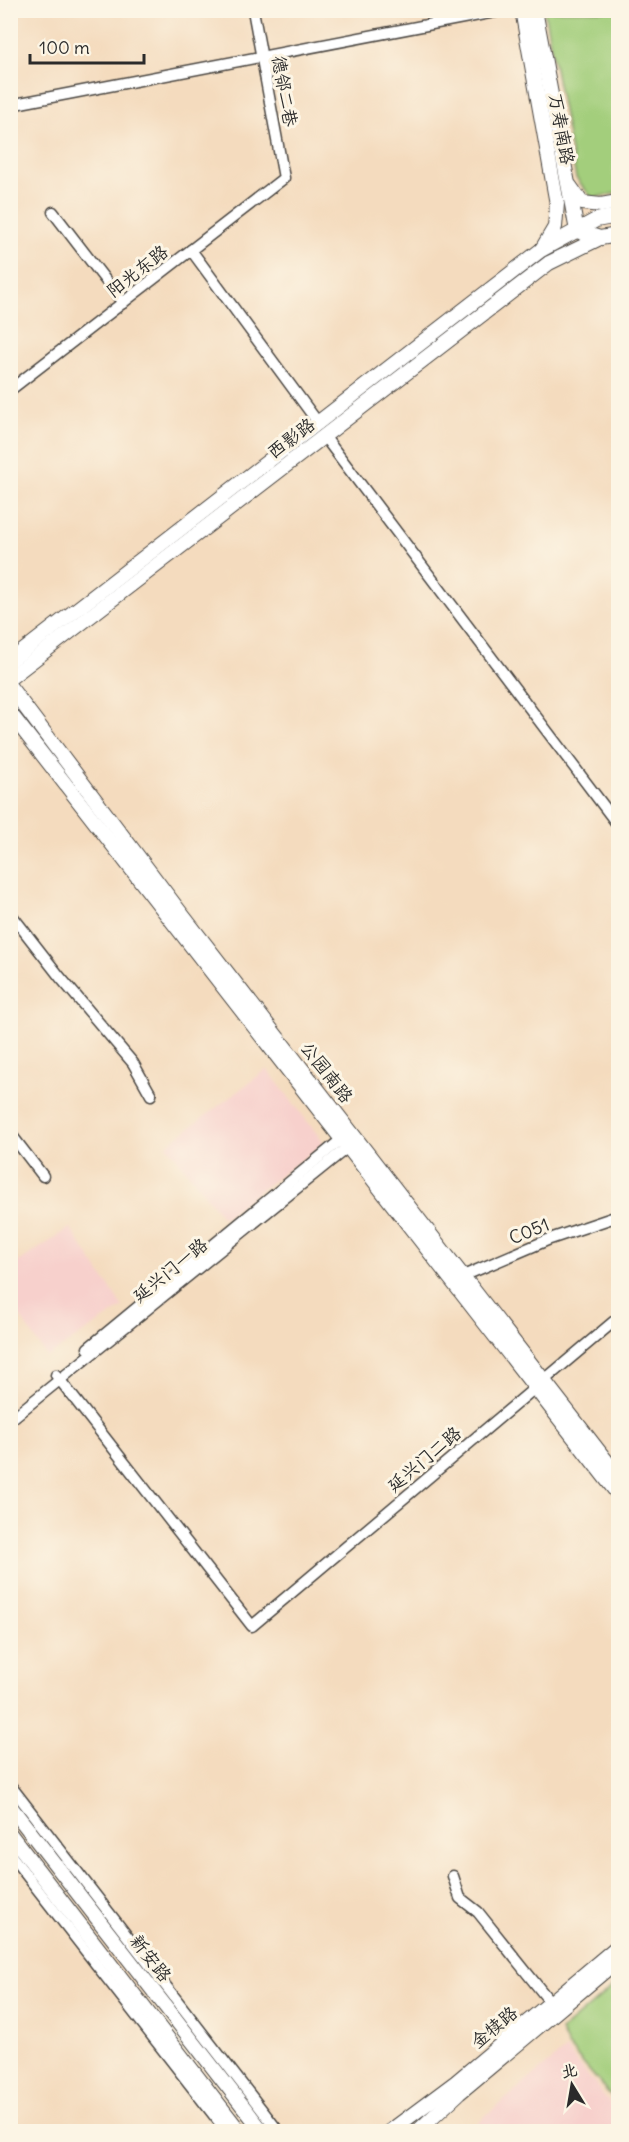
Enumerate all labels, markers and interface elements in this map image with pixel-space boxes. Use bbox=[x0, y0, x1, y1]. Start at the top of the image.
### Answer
scale bar bbox=[30, 27, 144, 65]
text: 100 m bbox=[39, 36, 90, 59]
street label: 德邻二巷 bbox=[267, 54, 303, 128]
street label: 万寿南路 bbox=[544, 92, 580, 166]
street label: 阳光东路 bbox=[102, 240, 172, 302]
street label: 西影路 bbox=[263, 413, 319, 463]
street label: 公园南路 bbox=[296, 1037, 358, 1107]
street label: C051 bbox=[506, 1213, 552, 1249]
street label: 延兴门一路 bbox=[128, 1233, 212, 1307]
street label: 延兴门二路 bbox=[382, 1421, 466, 1497]
street label: 新安路 bbox=[125, 1930, 177, 1986]
street label: 金犊路 bbox=[466, 2001, 522, 2053]
north arrow bbox=[542, 2055, 602, 2115]
text: 北 bbox=[559, 2059, 579, 2082]

